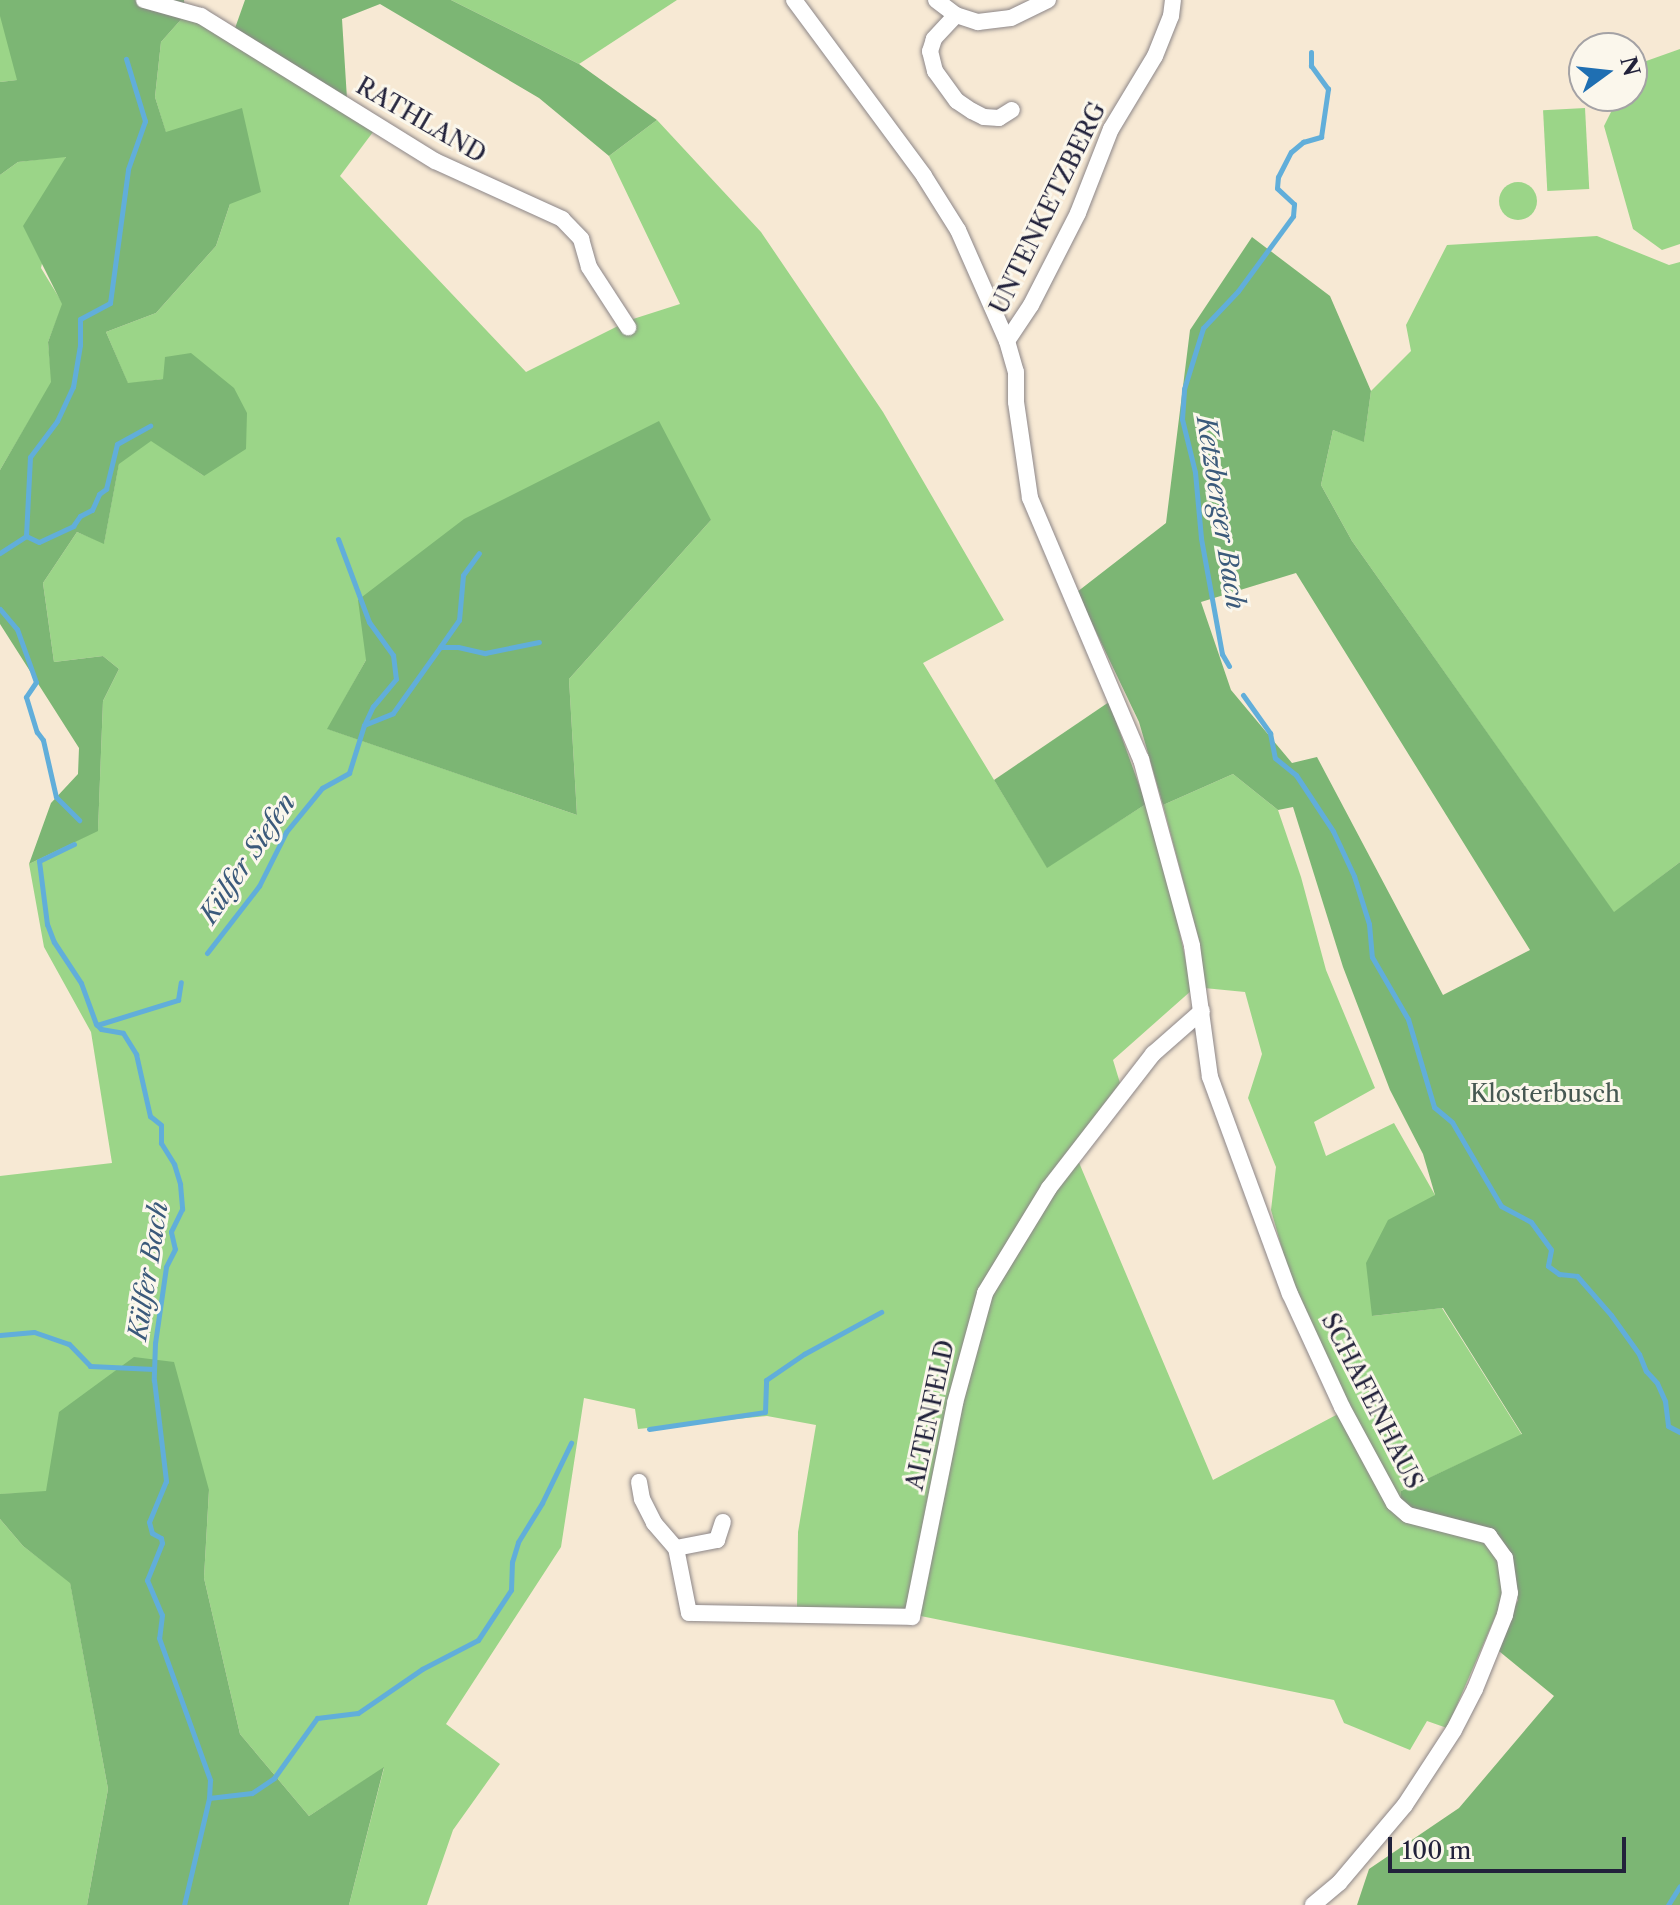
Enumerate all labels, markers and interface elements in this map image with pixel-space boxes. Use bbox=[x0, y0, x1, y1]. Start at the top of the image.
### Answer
north arrow bbox=[1568, 32, 1648, 112]
text: N bbox=[1614, 53, 1645, 79]
street label: RATHLAND bbox=[351, 71, 491, 169]
street label: UNTENKETZBERG bbox=[984, 97, 1112, 319]
water label: Ketzberger Bach bbox=[1189, 414, 1251, 612]
water label: Külfer Siefen bbox=[193, 788, 303, 930]
park label: Klosterbusch bbox=[1470, 1080, 1620, 1108]
water label: Külfer Bach bbox=[123, 1199, 175, 1343]
street label: SCHAFENHAUS bbox=[1315, 1308, 1429, 1494]
street label: ALTENFELD bbox=[900, 1337, 960, 1493]
scale bar bbox=[1392, 1821, 1630, 1871]
text: 100 m bbox=[1402, 1836, 1471, 1865]

